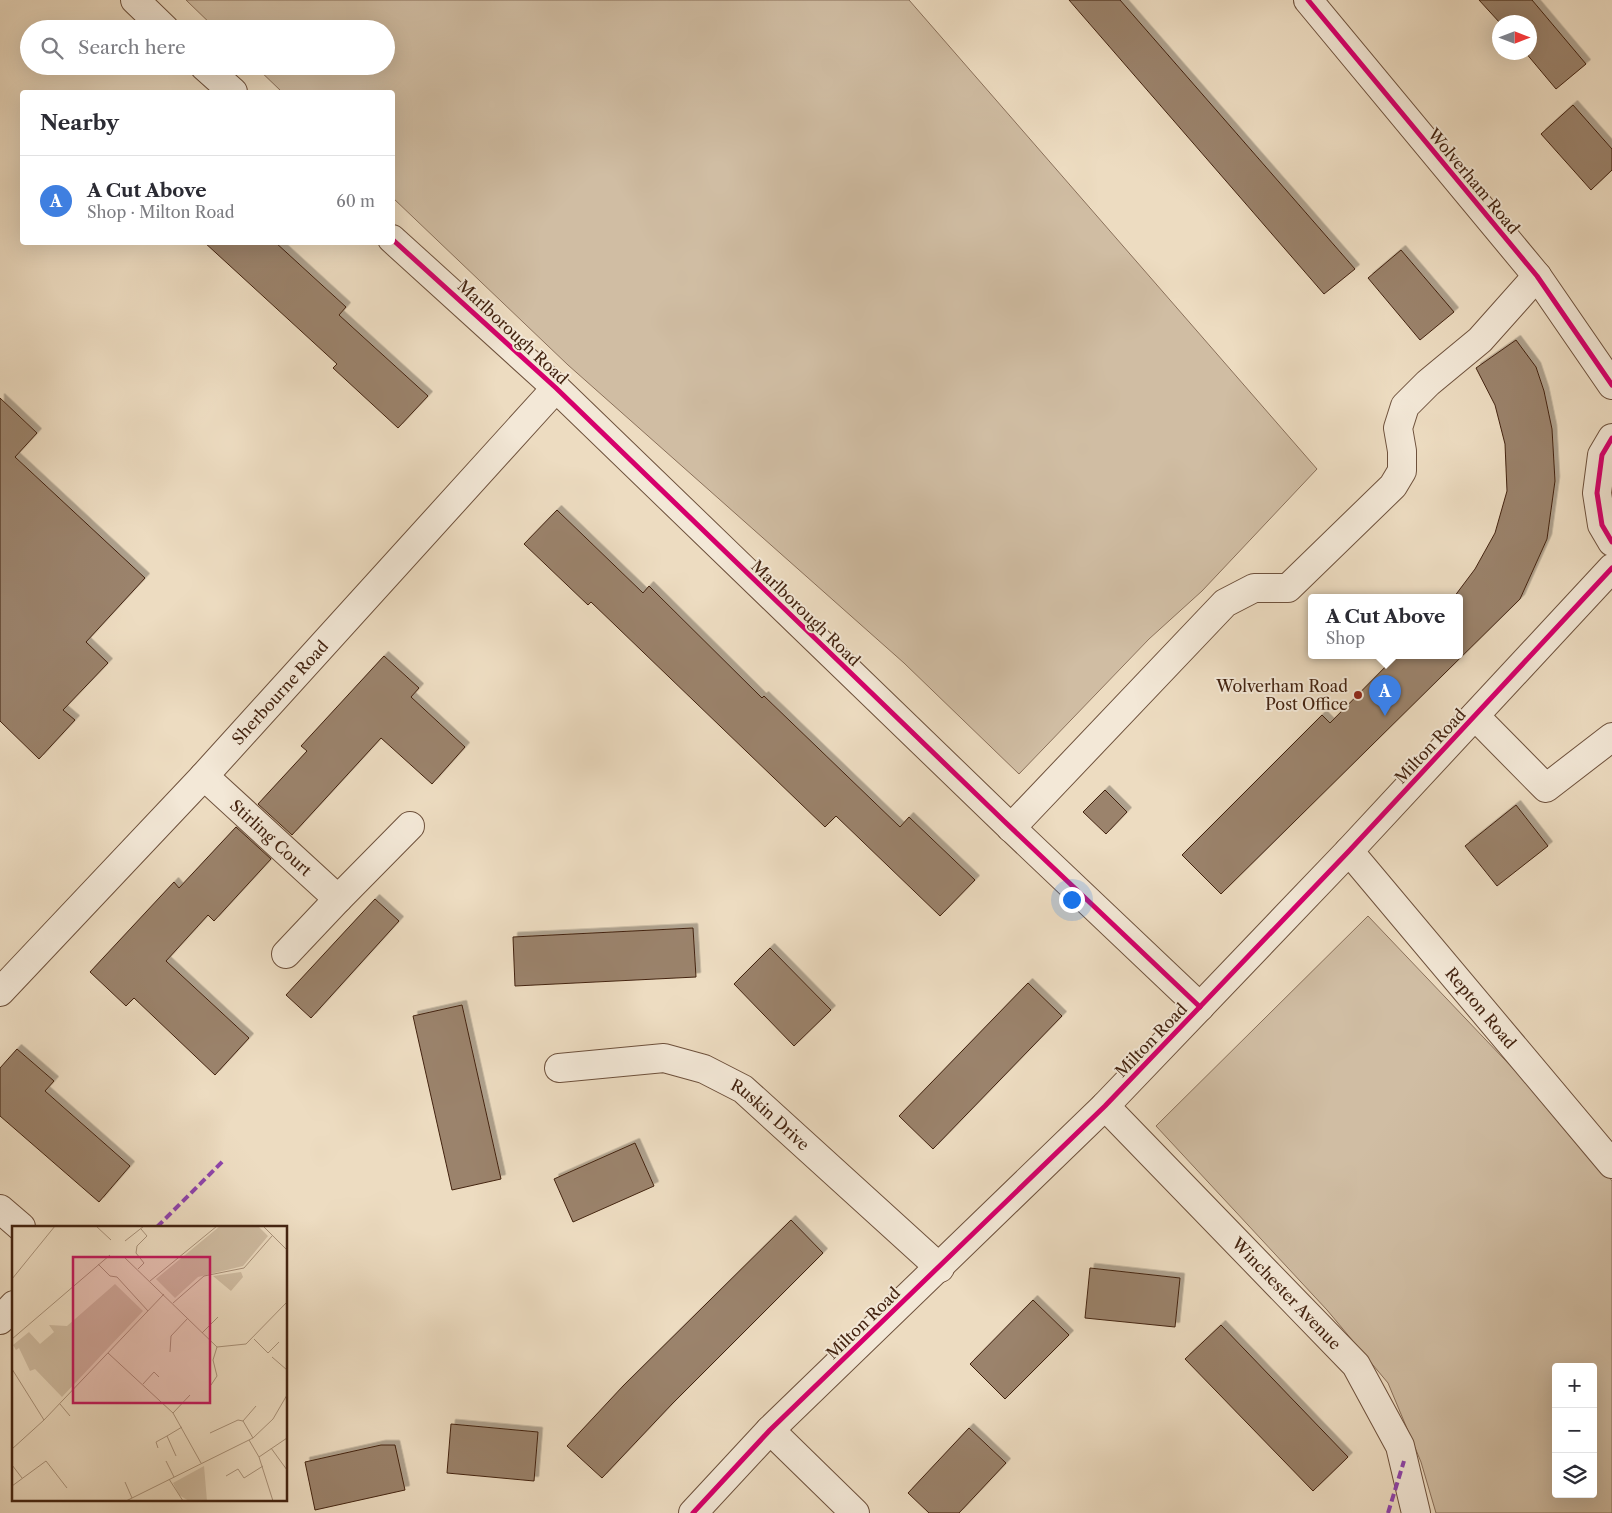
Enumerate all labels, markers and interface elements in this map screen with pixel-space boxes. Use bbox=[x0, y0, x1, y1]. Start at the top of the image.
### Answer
north arrow bbox=[1492, 15, 1537, 60]
search box bbox=[20, 20, 395, 75]
icon: search bbox=[38, 34, 66, 62]
text: Search here bbox=[78, 36, 186, 59]
text: Nearby bbox=[40, 110, 119, 135]
street label: Wolverham Road bbox=[1423, 123, 1524, 238]
text: A Cut Above bbox=[87, 179, 207, 202]
text: A bbox=[50, 191, 62, 211]
text: 60 m bbox=[336, 191, 375, 211]
text: Shop · Milton Road bbox=[87, 202, 234, 222]
street label: Marlborough Road bbox=[454, 276, 573, 389]
street label: Marlborough Road bbox=[747, 556, 865, 670]
popup bbox=[1308, 594, 1463, 659]
text: A Cut Above bbox=[1326, 605, 1445, 628]
text: Shop bbox=[1326, 628, 1365, 648]
street label: Sherbourne Road bbox=[227, 636, 333, 749]
pin: A bbox=[1369, 675, 1401, 716]
place label: Wolverham Road Post Office bbox=[1215, 676, 1348, 714]
marker: Wolverham Road Post Office bbox=[1352, 689, 1364, 701]
street label: Milton Road bbox=[1390, 704, 1470, 788]
street label: Stirling Court bbox=[226, 795, 316, 880]
your location bbox=[1059, 887, 1085, 913]
street label: Repton Road bbox=[1441, 963, 1521, 1053]
street label: Milton Road bbox=[1111, 999, 1191, 1081]
street label: Ruskin Drive bbox=[728, 1075, 814, 1155]
inset map bbox=[12, 1226, 288, 1500]
street label: Winchester Avenue bbox=[1227, 1232, 1345, 1354]
street label: Milton Road bbox=[822, 1283, 904, 1363]
map controls bbox=[1552, 1363, 1597, 1498]
button: + bbox=[1552, 1363, 1597, 1408]
button: − bbox=[1552, 1408, 1597, 1453]
button: layers bbox=[1552, 1453, 1597, 1498]

